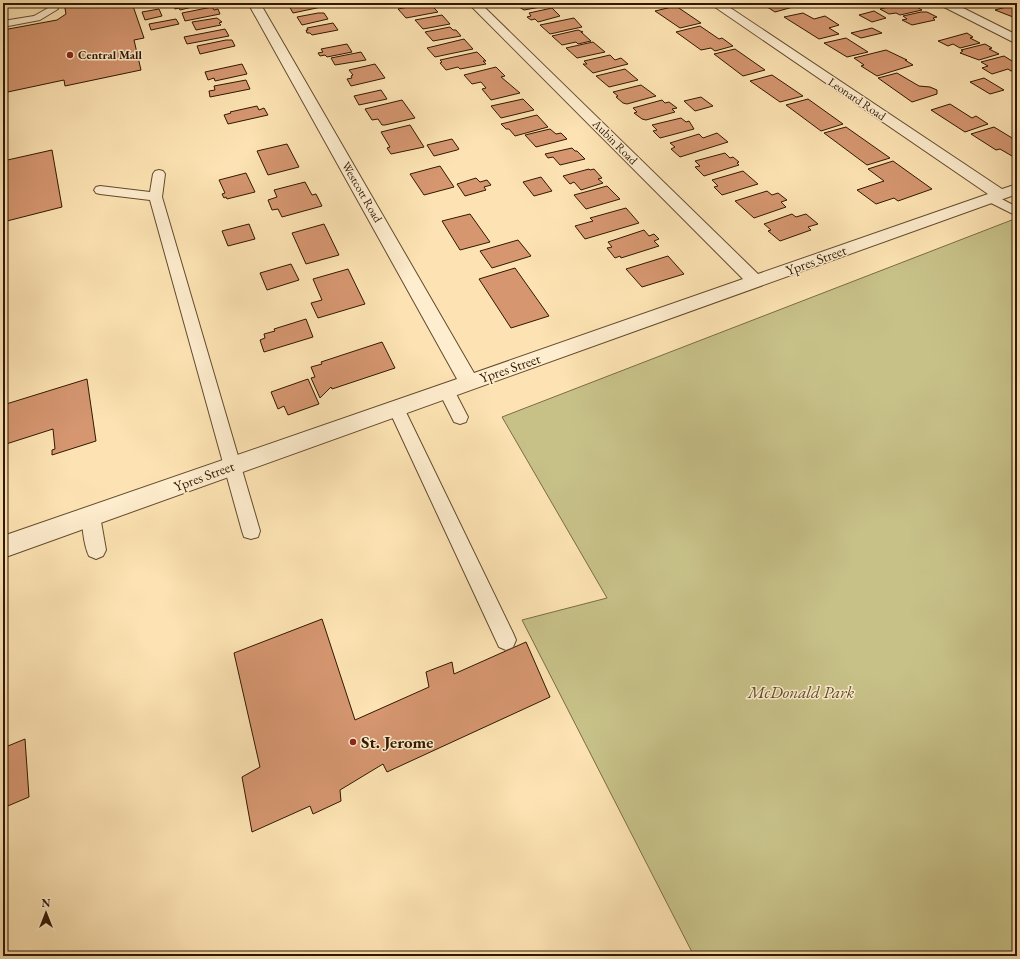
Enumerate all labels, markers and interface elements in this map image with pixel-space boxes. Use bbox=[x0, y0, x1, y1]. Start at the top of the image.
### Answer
place label: Central Mall bbox=[78, 47, 143, 63]
marker: Central Mall bbox=[65, 50, 75, 60]
street label: Leonard Road bbox=[825, 74, 890, 125]
street label: Aubin Road bbox=[588, 115, 642, 169]
street label: Westcott Road bbox=[338, 159, 386, 226]
street label: Ypres Street bbox=[783, 241, 849, 279]
street label: Ypres Street bbox=[477, 349, 543, 387]
street label: Ypres Street bbox=[171, 457, 237, 495]
park label: McDonald Park bbox=[747, 681, 854, 703]
place label: St. Jerome bbox=[361, 731, 433, 753]
marker: St. Jerome bbox=[348, 737, 358, 747]
north arrow bbox=[26, 893, 66, 933]
text: N bbox=[42, 896, 51, 910]

